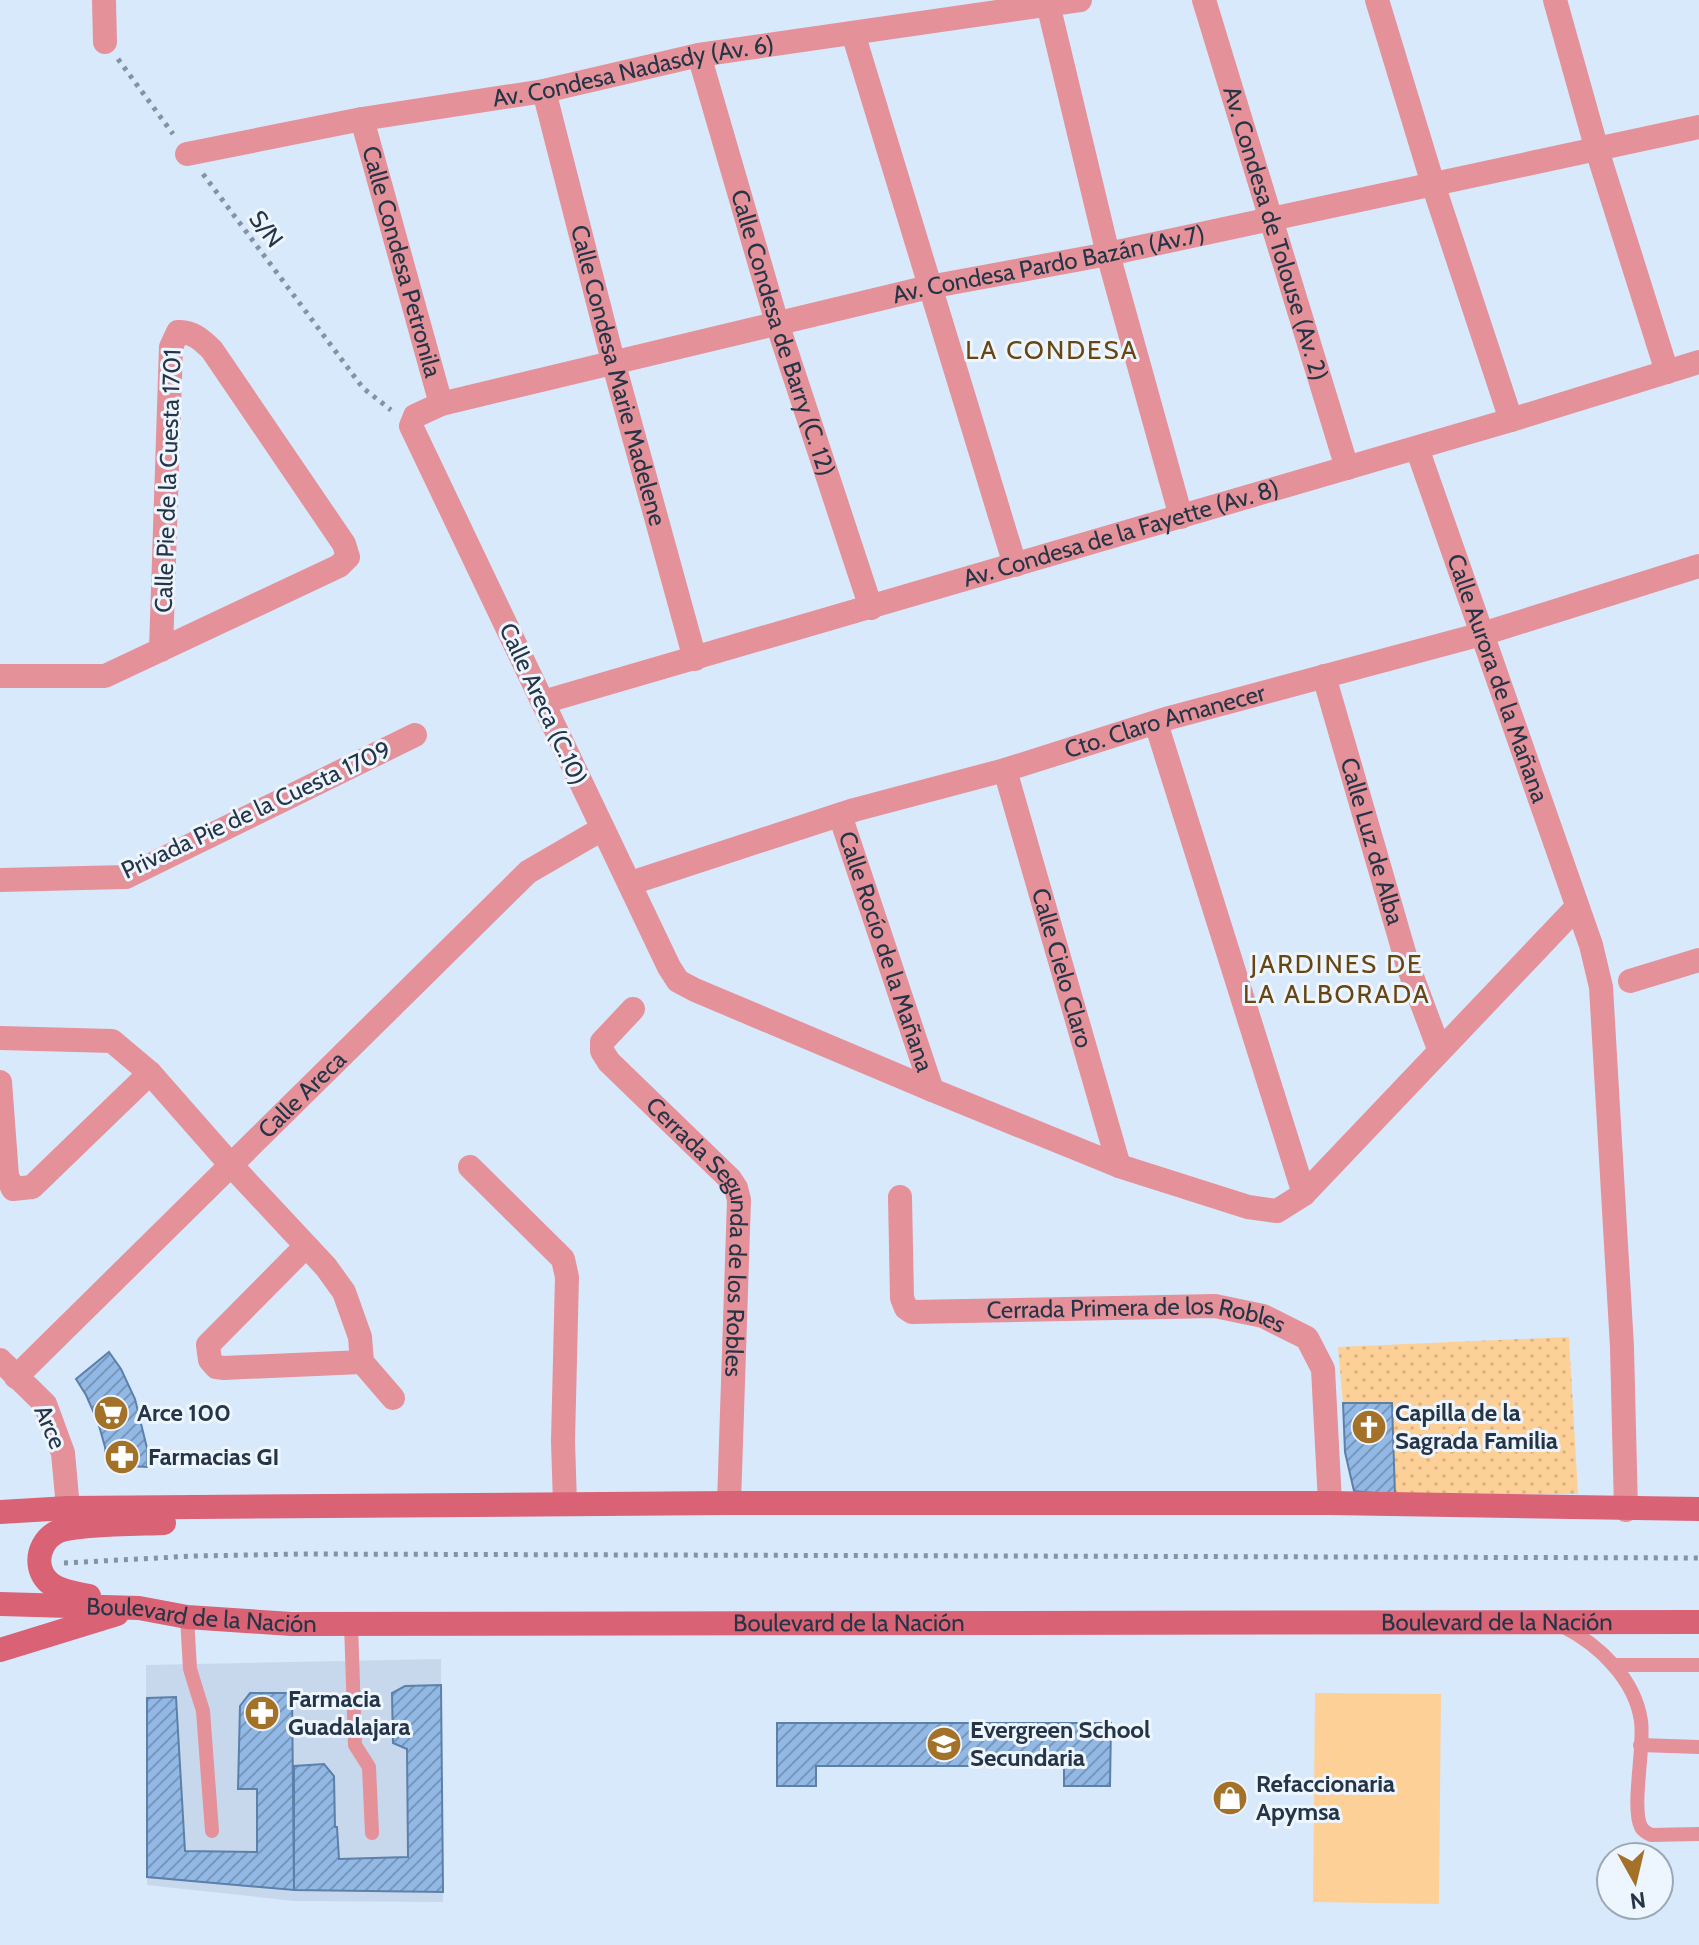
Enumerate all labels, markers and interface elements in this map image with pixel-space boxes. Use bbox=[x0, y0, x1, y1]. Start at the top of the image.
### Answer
street label: Av. Condesa Nadasdy (Av. 6) bbox=[490, 29, 776, 113]
street label: Av. Condesa de Tolouse (Av. 2) bbox=[1217, 83, 1334, 384]
street label: Calle Condesa Petronila bbox=[356, 143, 448, 381]
street label: Calle Condesa de Barry (C. 12) bbox=[725, 186, 841, 479]
street label: S/N bbox=[243, 205, 290, 253]
street label: Av. Condesa Pardo Bazán (Av.7) bbox=[889, 219, 1207, 309]
street label: Calle Condesa Marie Madelene bbox=[565, 222, 673, 529]
district label: LA CONDESA bbox=[965, 334, 1139, 366]
street label: Calle Pie de la Cuesta 1701 bbox=[148, 349, 187, 613]
street label: Av. Condesa de la Fayette (Av. 8) bbox=[960, 473, 1282, 593]
street label: Calle Aurora de la Mañana bbox=[1441, 550, 1555, 807]
street label: Calle Areca (C.10) bbox=[493, 618, 594, 789]
street label: Cto. Claro Amanecer bbox=[1061, 678, 1269, 764]
street label: Privada Pie de la Cuesta 1709 bbox=[116, 734, 395, 885]
street label: Calle Luz de Alba bbox=[1334, 754, 1410, 928]
street label: Calle Rocío de la Mañana bbox=[833, 828, 940, 1076]
street label: Calle Cielo Claro bbox=[1026, 885, 1099, 1051]
district label: JARDINES DE LA ALBORADA bbox=[1243, 948, 1431, 1010]
street label: Calle Areca bbox=[252, 1044, 352, 1144]
street label: Cerrada Segunda de los Robles bbox=[640, 1091, 754, 1377]
street label: Cerrada Primera de los Robles bbox=[986, 1291, 1291, 1339]
supermarket icon: Arce 100 bbox=[92, 1394, 130, 1432]
place label: Arce 100 bbox=[137, 1398, 231, 1427]
place label: Capilla de la Sagrada Familia bbox=[1395, 1398, 1558, 1455]
street label: Arce bbox=[28, 1400, 73, 1453]
church icon: Capilla de la Sagrada Familia bbox=[1350, 1408, 1388, 1446]
pharmacy icon: Farmacias GI bbox=[103, 1438, 141, 1476]
place label: Farmacias GI bbox=[148, 1442, 279, 1471]
street label: Boulevard de la Nación bbox=[86, 1591, 317, 1638]
street label: Boulevard de la Nación bbox=[1381, 1607, 1613, 1636]
street label: Boulevard de la Nación bbox=[733, 1608, 965, 1637]
place label: Farmacia Guadalajara bbox=[288, 1684, 410, 1741]
pharmacy icon: Farmacia Guadalajara bbox=[243, 1694, 281, 1732]
place label: Evergreen School Secundaria bbox=[970, 1715, 1150, 1772]
school or university icon: Evergreen School Secundaria bbox=[925, 1725, 963, 1763]
place label: Refaccionaria Apymsa bbox=[1256, 1769, 1395, 1826]
shop icon: Refaccionaria Apymsa bbox=[1211, 1779, 1249, 1817]
north arrow bbox=[1595, 1841, 1675, 1921]
text: N bbox=[1628, 1886, 1647, 1915]

